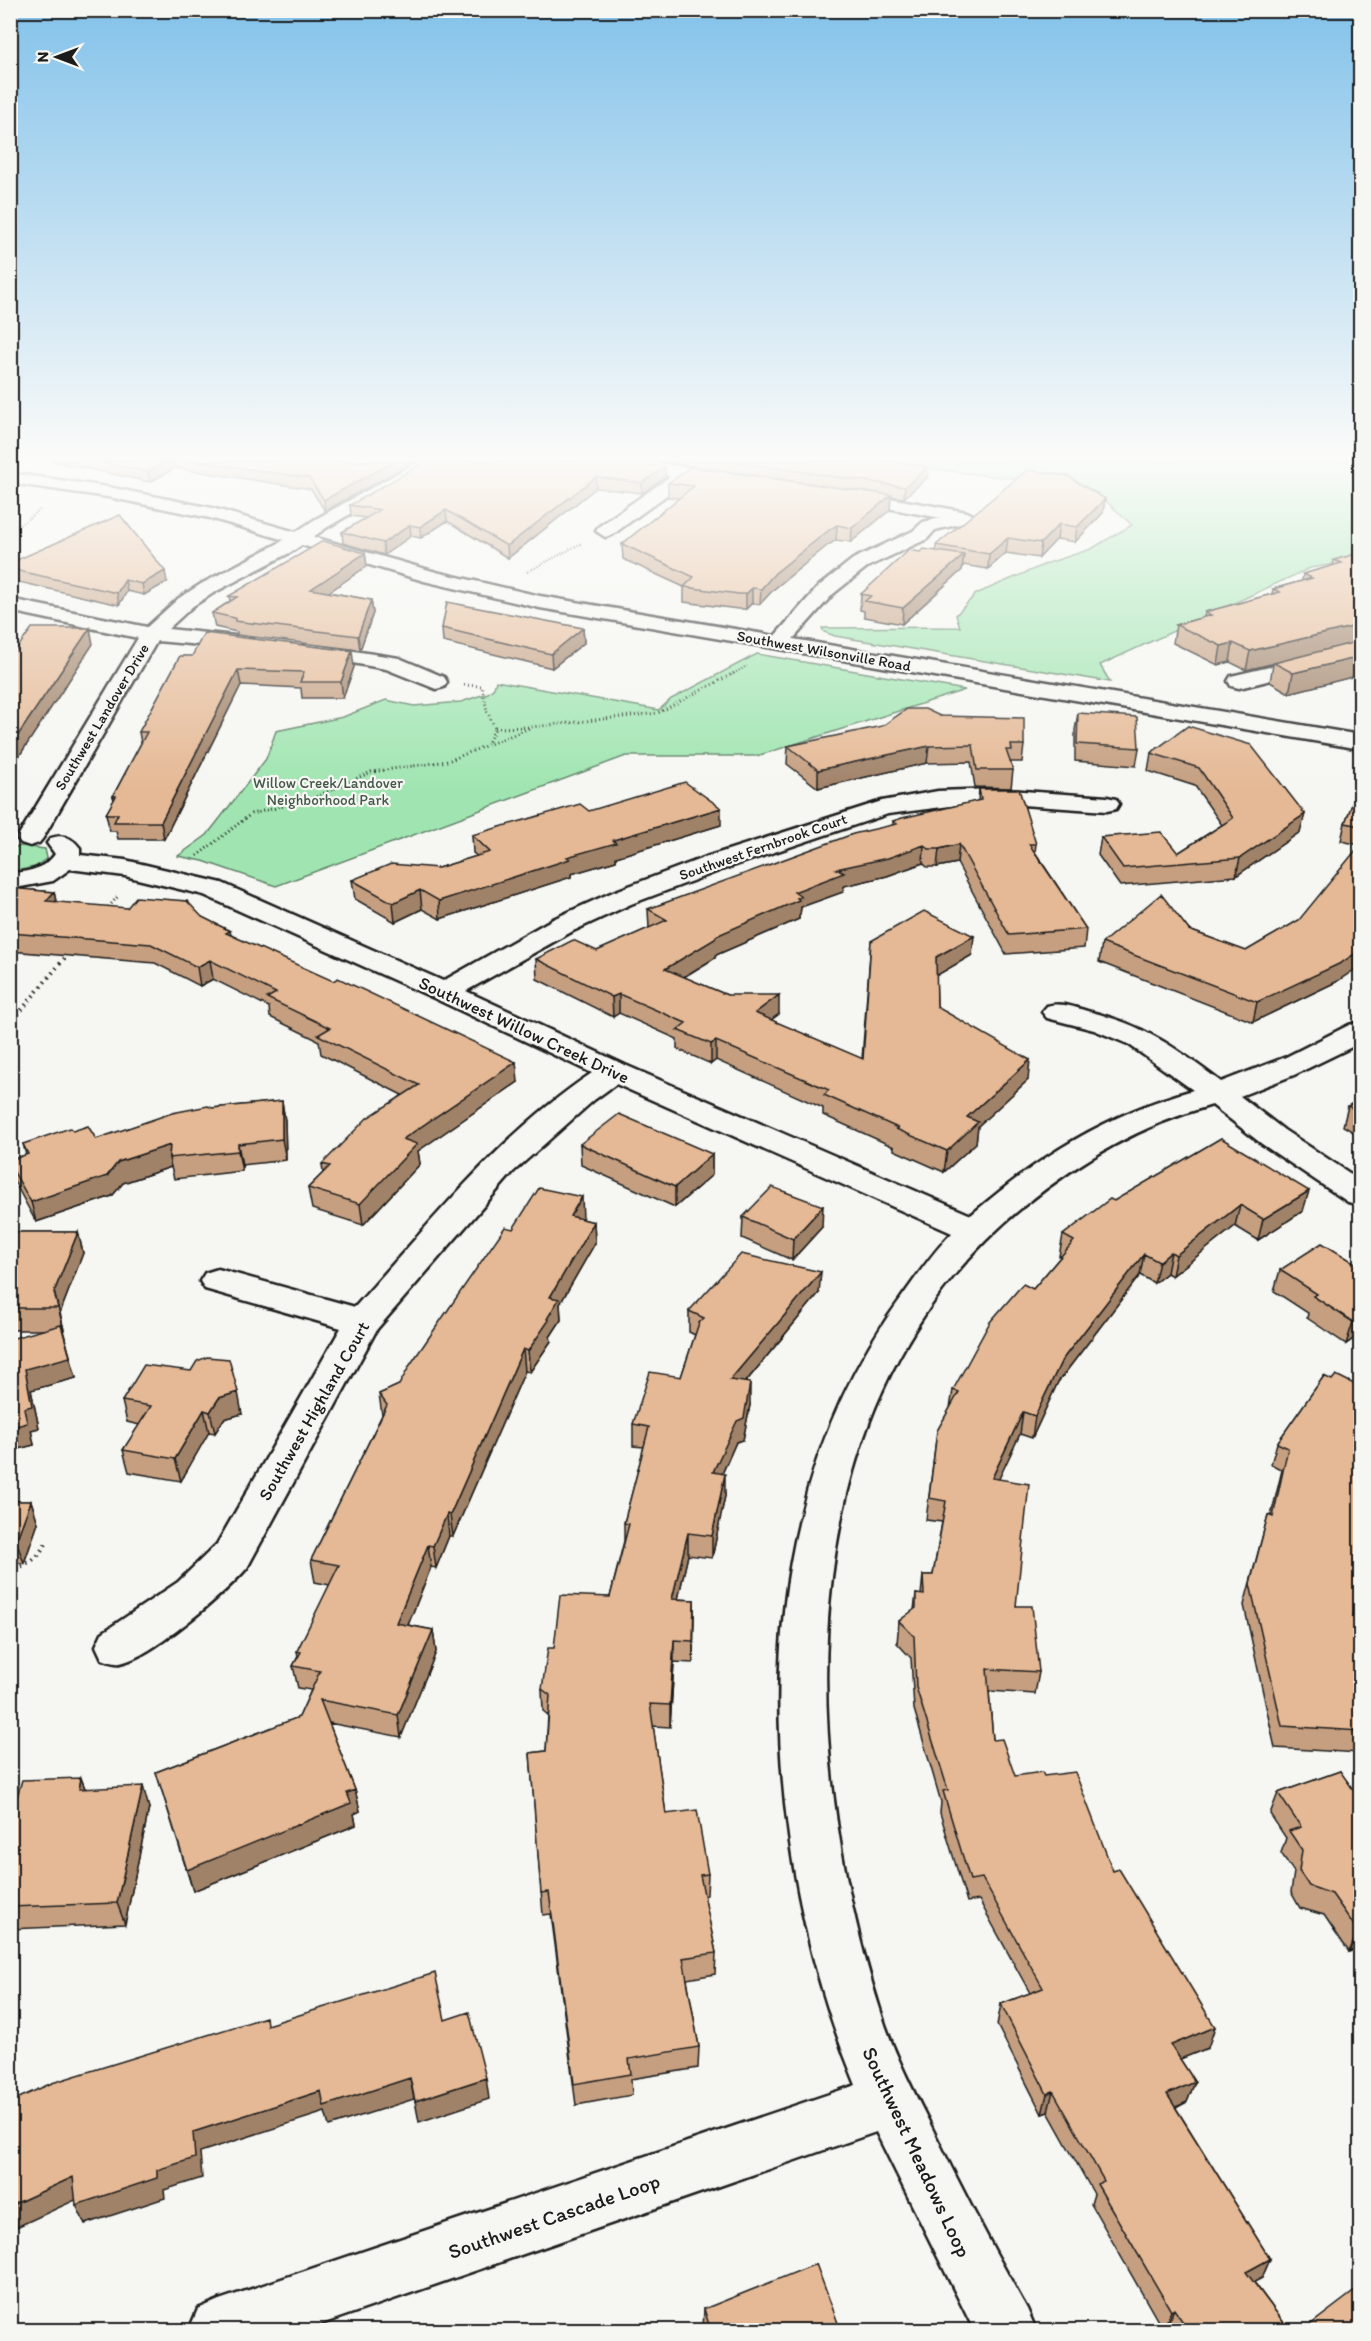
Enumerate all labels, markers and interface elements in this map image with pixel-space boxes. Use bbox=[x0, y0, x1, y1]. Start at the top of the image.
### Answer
north arrow bbox=[27, 27, 87, 87]
text: N bbox=[33, 52, 52, 62]
street label: Southwest Wilsonville Road bbox=[736, 627, 912, 675]
street label: Southwest Landover Drive bbox=[51, 640, 153, 794]
park label: Willow Creek/Landover Neighborhood Park bbox=[253, 774, 403, 809]
street label: Southwest Fernbrook Court bbox=[677, 810, 850, 884]
street label: Southwest Willow Creek Drive bbox=[415, 972, 633, 1088]
street label: Southwest Highland Court bbox=[254, 1317, 374, 1504]
street label: Southwest Meadows Loop bbox=[857, 2043, 977, 2261]
street label: Southwest Cascade Loop bbox=[445, 2168, 663, 2264]

